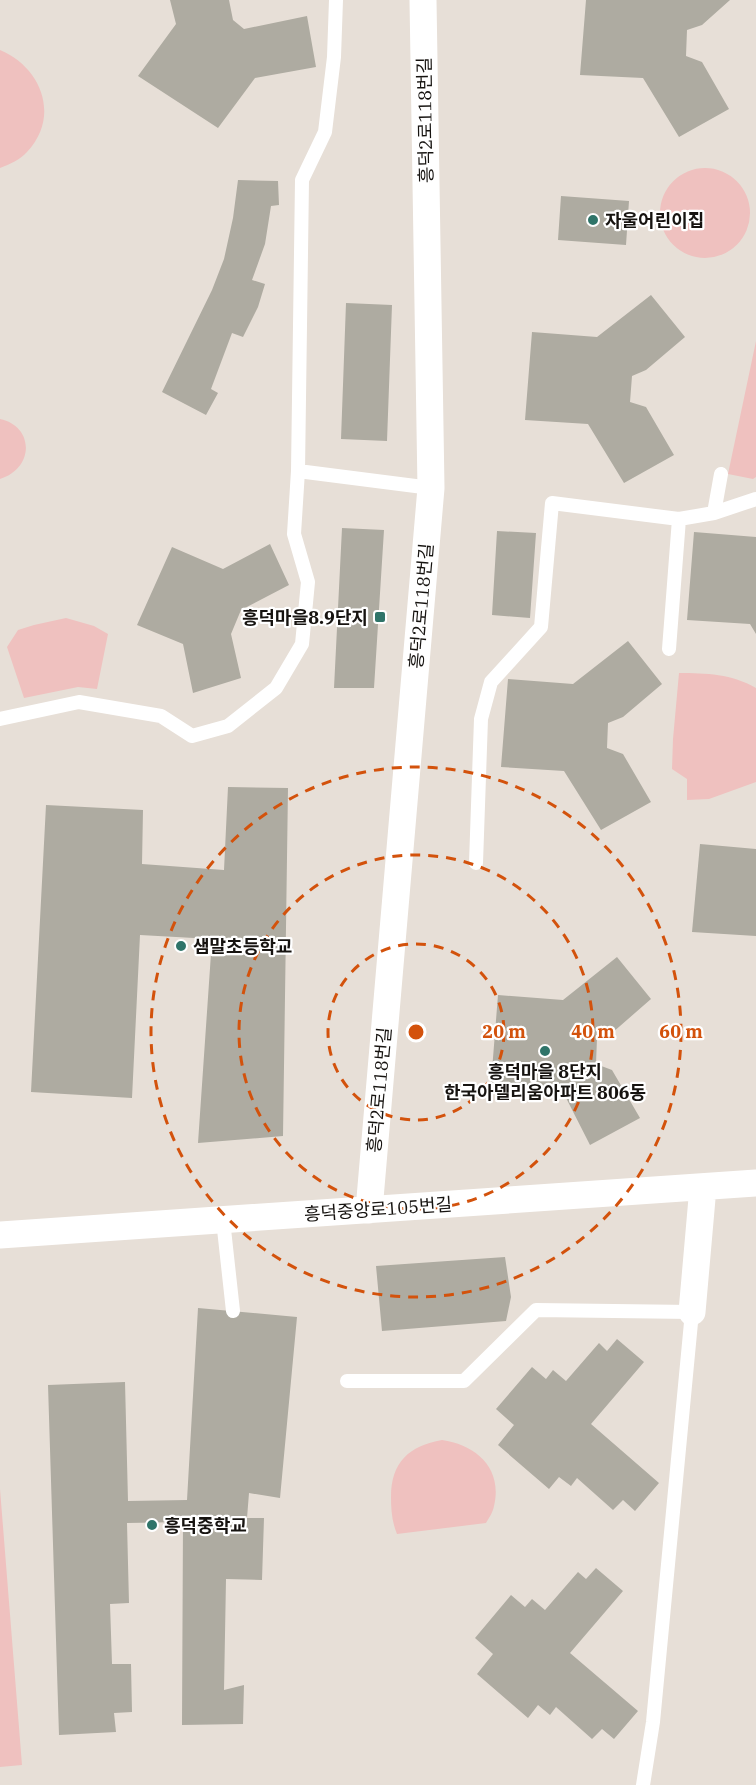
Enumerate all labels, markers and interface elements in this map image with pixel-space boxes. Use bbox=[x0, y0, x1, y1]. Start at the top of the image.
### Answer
street label: 흥덕2로118번길 bbox=[412, 57, 438, 183]
place label: 자울어린이집 bbox=[605, 209, 704, 232]
marker: 자울어린이집 bbox=[586, 213, 600, 227]
street label: 흥덕2로118번길 bbox=[404, 542, 438, 670]
place label: 흥덕마을8.9단지 bbox=[242, 606, 368, 629]
marker: 흥덕마을8.9단지 bbox=[373, 610, 387, 624]
place label: 샘말초등학교 bbox=[193, 935, 292, 958]
marker: 샘말초등학교 bbox=[174, 939, 188, 953]
text: 20 m bbox=[482, 1020, 526, 1043]
text: 40 m bbox=[571, 1020, 615, 1043]
text: 60 m bbox=[659, 1020, 703, 1043]
centre of rings bbox=[406, 1022, 426, 1042]
street label: 흥덕2로118번길 bbox=[362, 1026, 396, 1154]
marker: 흥덕마을 8단지 한국아델리움아파트 806동 bbox=[538, 1044, 552, 1058]
place label: 흥덕마을 8단지 한국아델리움아파트 806동 bbox=[444, 1060, 646, 1104]
street label: 흥덕중앙로105번길 bbox=[303, 1192, 453, 1226]
place label: 흥덕중학교 bbox=[164, 1514, 247, 1537]
marker: 흥덕중학교 bbox=[145, 1518, 159, 1532]

